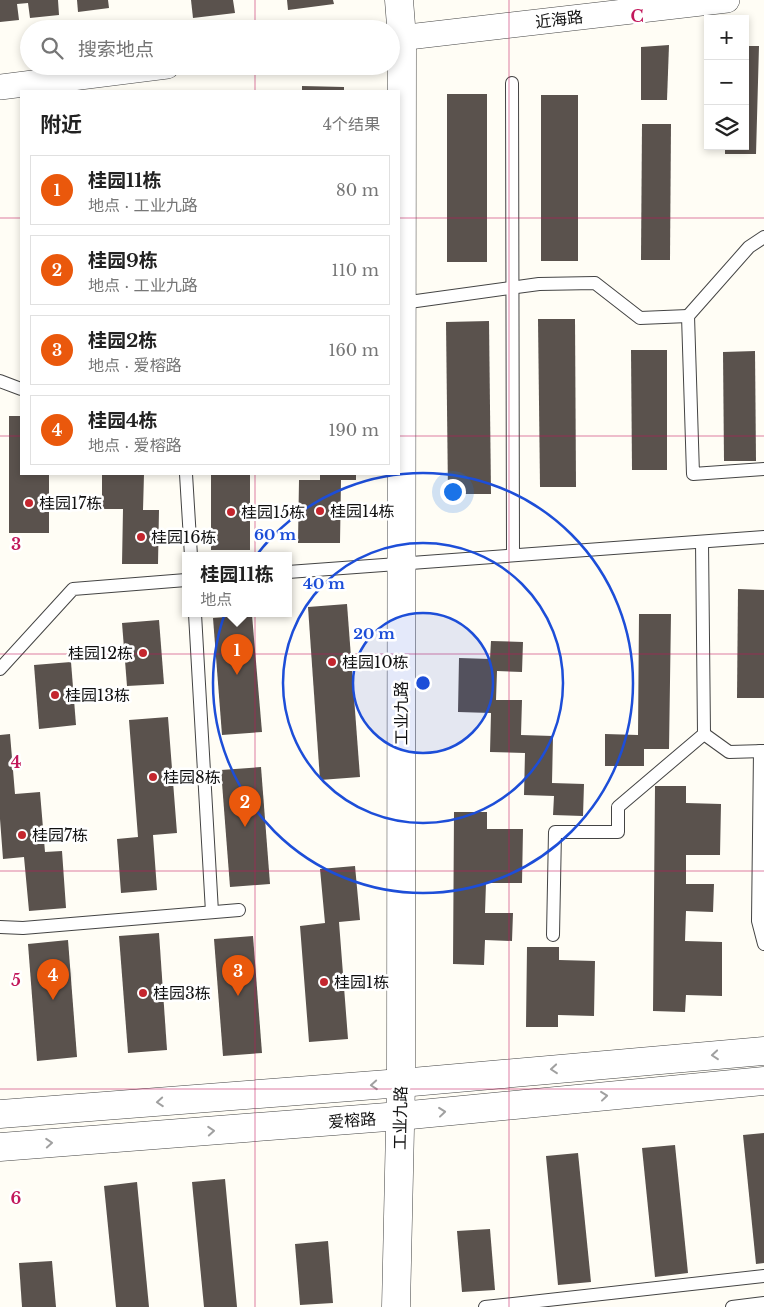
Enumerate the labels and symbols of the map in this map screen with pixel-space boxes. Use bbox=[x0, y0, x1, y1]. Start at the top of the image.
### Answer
street label: 近海路 bbox=[534, 6, 584, 32]
text: C bbox=[630, 6, 644, 26]
your location bbox=[440, 479, 466, 505]
place label: 桂园17栋 bbox=[39, 493, 102, 513]
marker: 桂园17栋 bbox=[23, 497, 35, 509]
place label: 桂园14栋 bbox=[330, 501, 395, 521]
place label: 桂园15栋 bbox=[241, 502, 305, 522]
marker: 桂园14栋 bbox=[314, 505, 326, 517]
marker: 桂园15栋 bbox=[225, 506, 237, 518]
text: 60 m bbox=[254, 525, 296, 544]
place label: 桂园16栋 bbox=[151, 527, 216, 547]
marker: 桂园16栋 bbox=[135, 531, 147, 543]
text: 3 bbox=[11, 534, 21, 554]
text: 40 m bbox=[303, 574, 345, 593]
text: 20 m bbox=[353, 624, 395, 643]
pin: 1 bbox=[221, 634, 253, 675]
place label: 桂园12栋 bbox=[68, 643, 133, 663]
marker: 桂园12栋 bbox=[137, 647, 149, 659]
place label: 桂园10栋 bbox=[342, 652, 409, 672]
marker: 桂园10栋 bbox=[326, 656, 338, 668]
centre of rings bbox=[414, 674, 432, 692]
street label: 工业九路 bbox=[391, 681, 411, 745]
place label: 桂园13栋 bbox=[65, 685, 130, 705]
marker: 桂园13栋 bbox=[49, 689, 61, 701]
text: 4 bbox=[11, 752, 21, 772]
place label: 桂园8栋 bbox=[163, 767, 221, 787]
marker: 桂园8栋 bbox=[147, 771, 159, 783]
pin: 2 bbox=[229, 786, 261, 827]
place label: 桂园7栋 bbox=[32, 825, 88, 845]
marker: 桂园7栋 bbox=[16, 829, 28, 841]
pin: 3 bbox=[222, 955, 254, 996]
pin: 4 bbox=[37, 959, 69, 1000]
text: 5 bbox=[11, 970, 21, 990]
place label: 桂园1栋 bbox=[334, 972, 389, 992]
marker: 桂园1栋 bbox=[318, 976, 330, 988]
place label: 桂园3栋 bbox=[153, 983, 211, 1003]
marker: 桂园3栋 bbox=[137, 987, 149, 999]
one-way arrow bbox=[711, 1050, 719, 1061]
one-way arrow bbox=[549, 1064, 557, 1075]
one-way arrow bbox=[370, 1079, 378, 1090]
street label: 工业九路 bbox=[389, 1086, 411, 1150]
one-way arrow bbox=[600, 1091, 608, 1102]
one-way arrow bbox=[156, 1096, 164, 1107]
one-way arrow bbox=[439, 1107, 447, 1118]
street label: 爱榕路 bbox=[327, 1108, 377, 1132]
one-way arrow bbox=[207, 1126, 215, 1137]
one-way arrow bbox=[45, 1138, 53, 1149]
text: 6 bbox=[11, 1188, 22, 1208]

